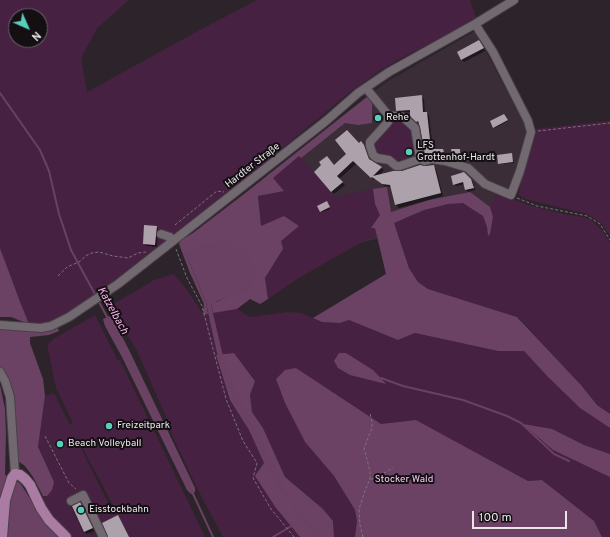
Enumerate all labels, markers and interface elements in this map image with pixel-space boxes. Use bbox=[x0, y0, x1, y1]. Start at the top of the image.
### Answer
north arrow bbox=[8, 8, 48, 48]
text: N bbox=[28, 28, 44, 44]
place label: Rehe bbox=[386, 112, 409, 124]
marker: Rehe bbox=[373, 113, 383, 123]
place label: LFS Grottenhof-Hardt bbox=[417, 140, 495, 164]
street label: Hardter Straße bbox=[223, 141, 283, 191]
marker: LFS Grottenhof-Hardt bbox=[404, 147, 414, 157]
water label: Katzelbach bbox=[94, 285, 130, 337]
place label: Freizeitpark bbox=[117, 420, 170, 432]
marker: Freizeitpark bbox=[104, 421, 114, 431]
place label: Beach Volleyball bbox=[68, 438, 141, 450]
marker: Beach Volleyball bbox=[55, 439, 65, 449]
park label: Stocker Wald bbox=[375, 474, 433, 486]
scale bar bbox=[474, 503, 569, 529]
place label: Eisstockbahn bbox=[89, 504, 149, 516]
marker: Eisstockbahn bbox=[76, 505, 86, 515]
text: 100 m bbox=[479, 510, 512, 526]

